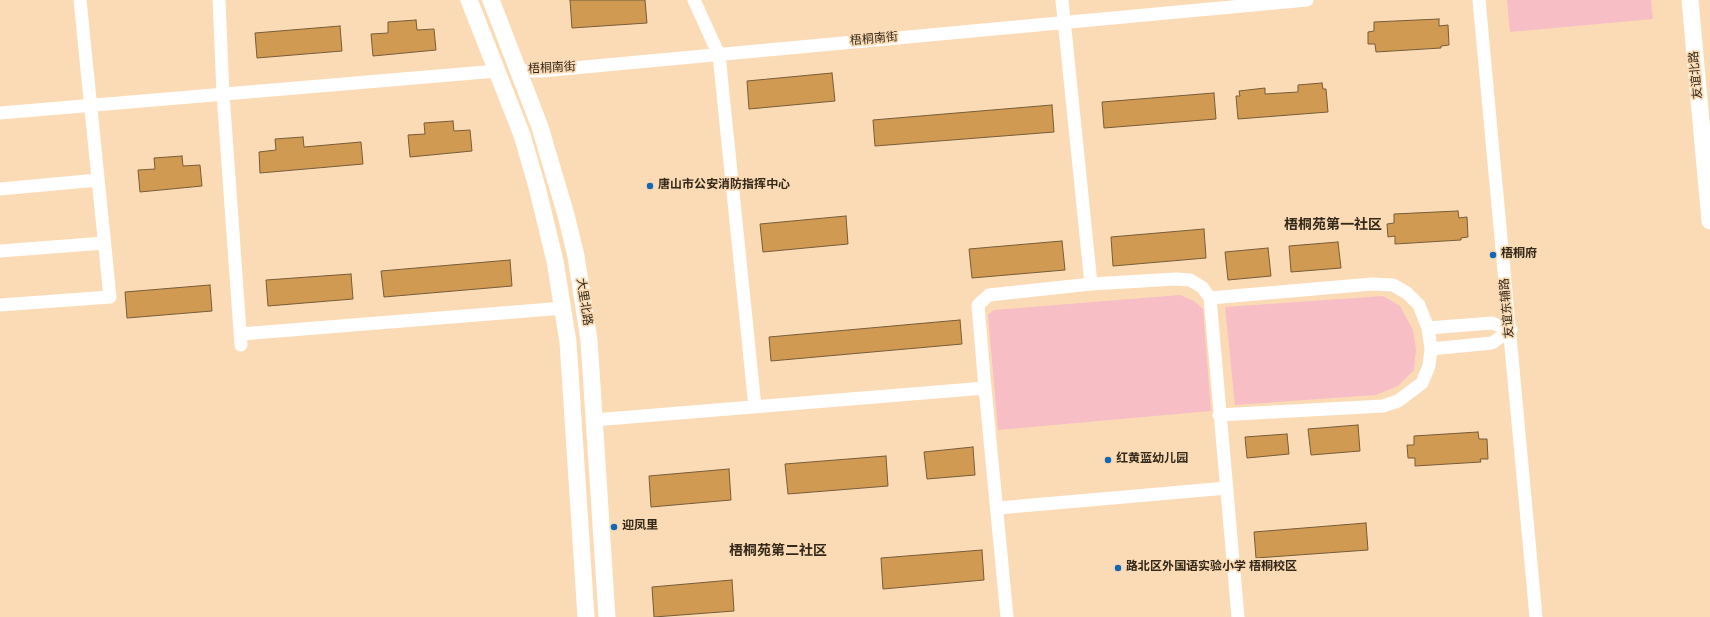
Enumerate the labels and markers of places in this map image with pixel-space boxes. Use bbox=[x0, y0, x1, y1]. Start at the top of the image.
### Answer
place label: 唐山市公安消防指挥中心 bbox=[658, 179, 790, 193]
marker: 唐山市公安消防指挥中心 bbox=[645, 181, 655, 191]
place label: 梧桐府 bbox=[1501, 248, 1537, 262]
marker: 梧桐府 bbox=[1488, 250, 1498, 260]
place label: 红黄蓝幼儿园 bbox=[1116, 453, 1188, 467]
marker: 红黄蓝幼儿园 bbox=[1103, 455, 1113, 465]
place label: 迎凤里 bbox=[622, 520, 658, 534]
marker: 迎凤里 bbox=[609, 522, 619, 532]
place label: 路北区外国语实验小学 梧桐校区 bbox=[1126, 561, 1297, 575]
marker: 路北区外国语实验小学 梧桐校区 bbox=[1113, 563, 1123, 573]

